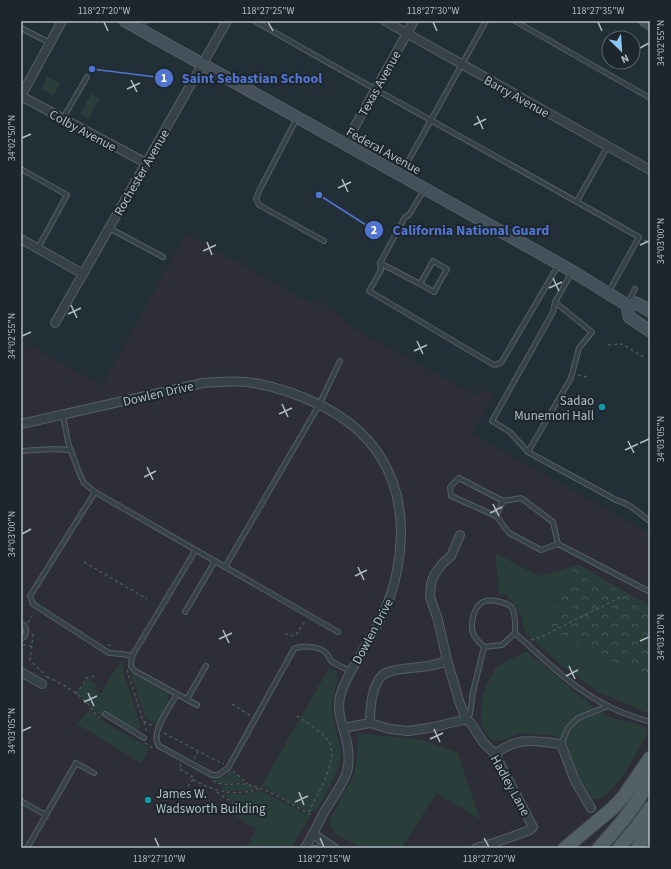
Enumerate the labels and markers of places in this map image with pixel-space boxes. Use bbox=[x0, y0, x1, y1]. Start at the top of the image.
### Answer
callout: Saint Sebastian School bbox=[154, 65, 330, 91]
callout: California National Guard bbox=[364, 217, 557, 243]
place label: Sadao Munemori Hall bbox=[514, 392, 594, 425]
marker: Sadao Munemori Hall bbox=[597, 402, 607, 412]
place label: James W. Wadsworth Building bbox=[156, 785, 266, 818]
marker: James W. Wadsworth Building bbox=[143, 795, 153, 805]

